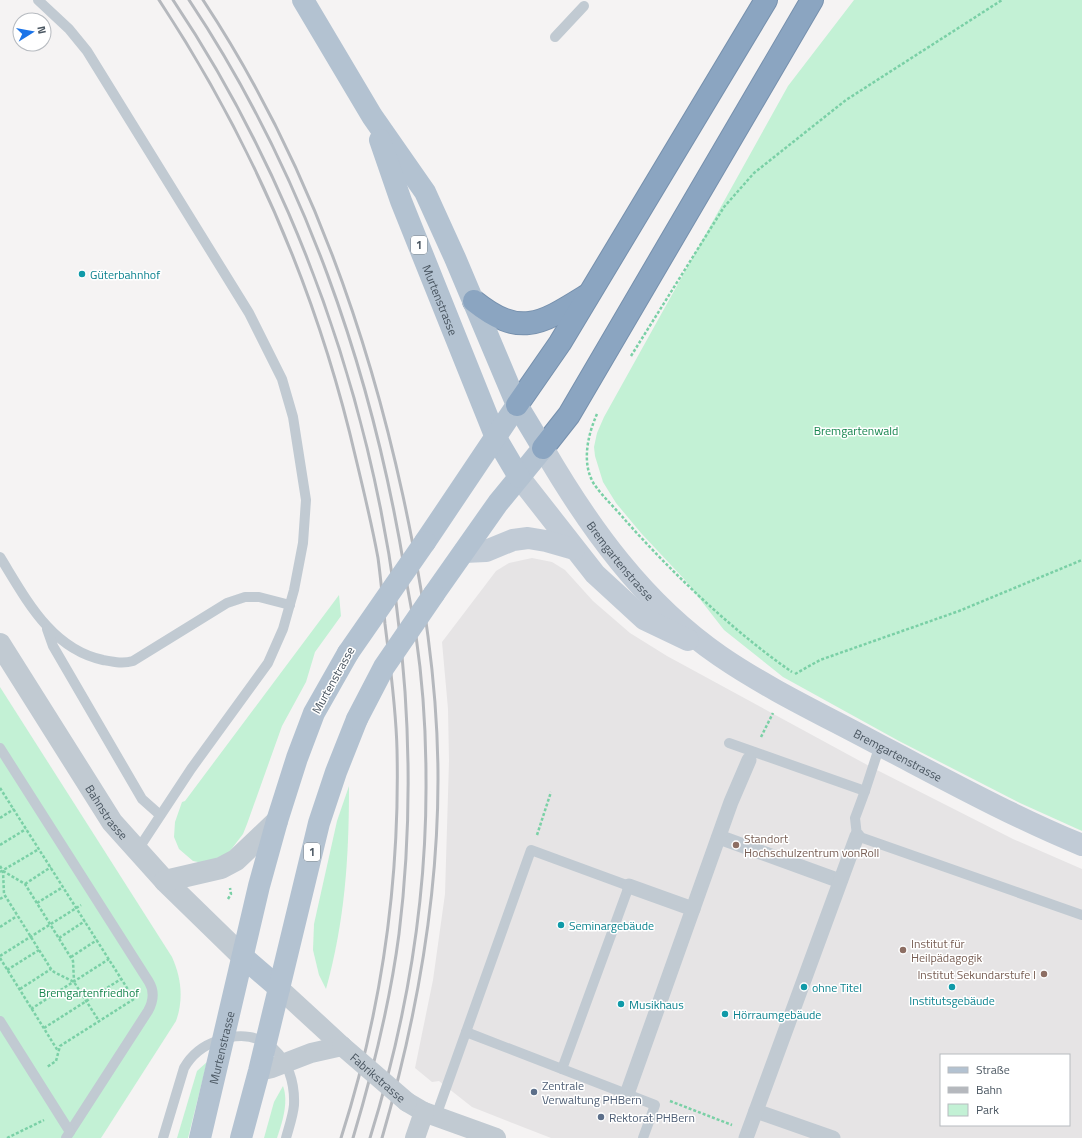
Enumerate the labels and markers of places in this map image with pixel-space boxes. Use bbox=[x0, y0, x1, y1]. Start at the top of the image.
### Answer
place label: Güterbahnhof bbox=[90, 265, 160, 284]
marker: Güterbahnhof bbox=[77, 269, 87, 279]
place label: Standort Hochschulzentrum vonRoll bbox=[744, 829, 879, 862]
marker: Standort Hochschulzentrum vonRoll bbox=[731, 840, 741, 850]
place label: Seminargebäude bbox=[569, 916, 654, 935]
marker: Seminargebäude bbox=[556, 920, 566, 930]
place label: Institut für Heilpädagogik bbox=[911, 934, 982, 967]
marker: Institut für Heilpädagogik bbox=[898, 945, 908, 955]
place label: Institut Sekundarstufe I bbox=[917, 965, 1036, 984]
marker: Institut Sekundarstufe I bbox=[1039, 969, 1049, 979]
place label: ohne Titel bbox=[812, 978, 862, 997]
marker: ohne Titel bbox=[799, 982, 809, 992]
marker: Institutsgebäude bbox=[947, 982, 957, 992]
place label: Institutsgebäude bbox=[909, 991, 995, 1010]
place label: Musikhaus bbox=[629, 995, 684, 1014]
marker: Musikhaus bbox=[616, 999, 626, 1009]
place label: Hörraumgebäude bbox=[733, 1005, 821, 1024]
marker: Hörraumgebäude bbox=[720, 1009, 730, 1019]
place label: Zentrale Verwaltung PHBern bbox=[542, 1076, 642, 1109]
marker: Zentrale Verwaltung PHBern bbox=[529, 1087, 539, 1097]
place label: Rektorat PHBern bbox=[609, 1108, 695, 1127]
marker: Rektorat PHBern bbox=[596, 1112, 606, 1122]

